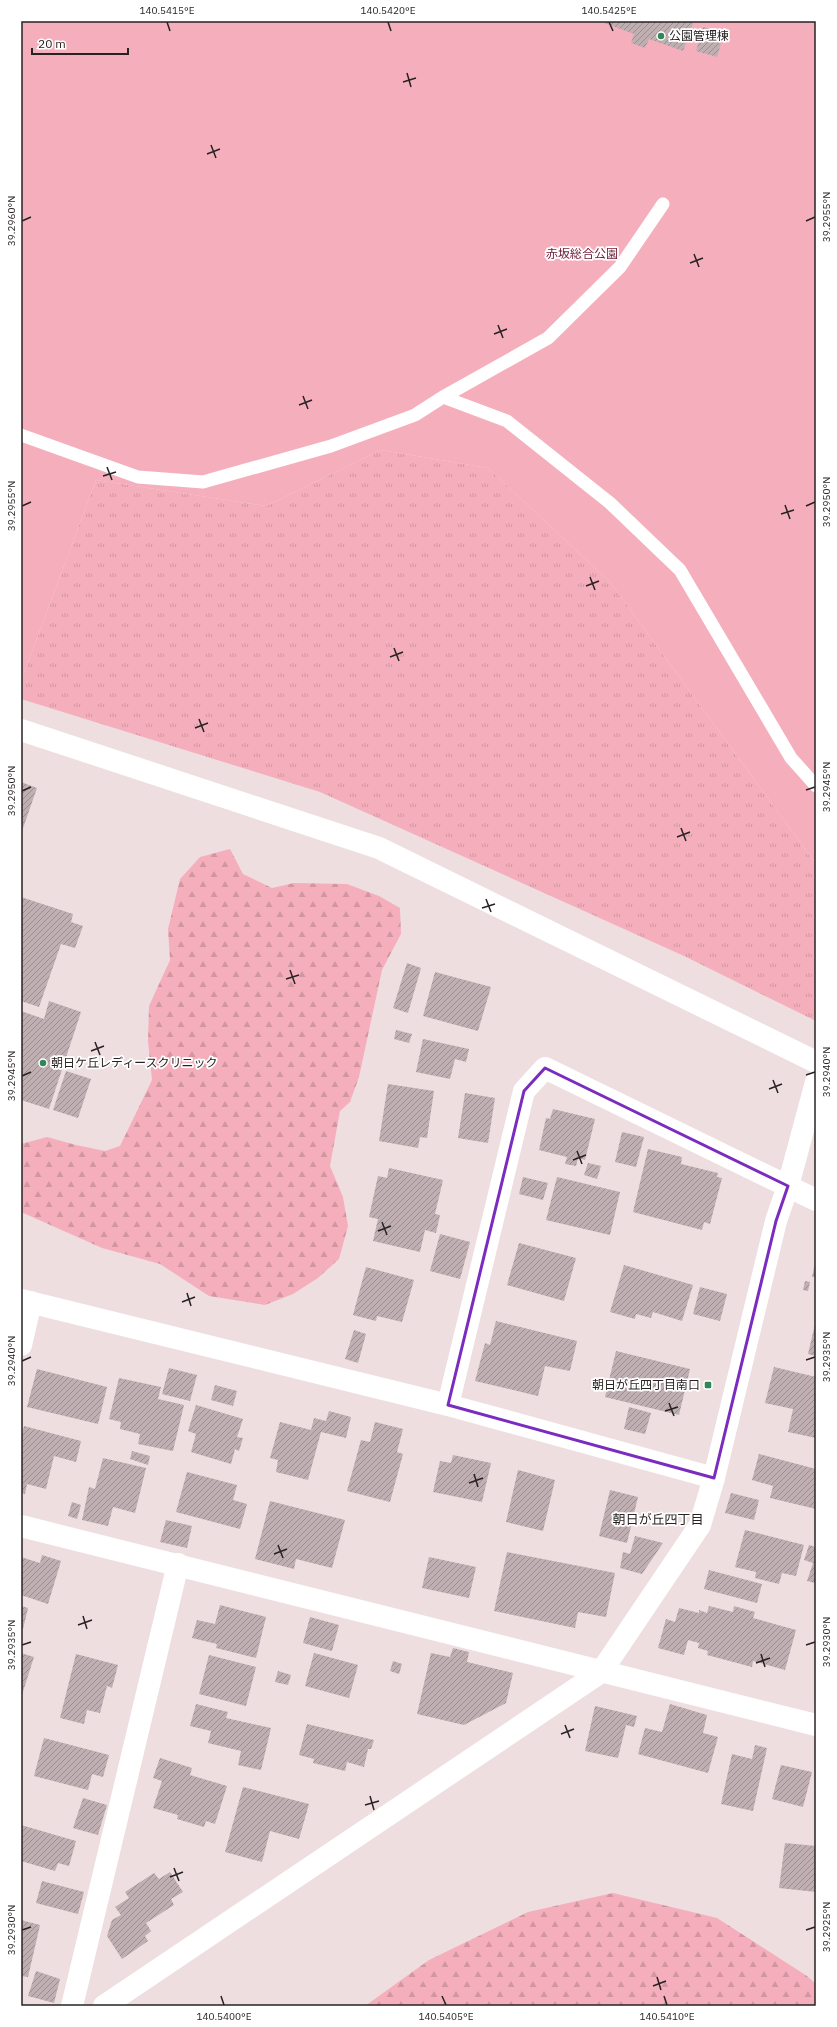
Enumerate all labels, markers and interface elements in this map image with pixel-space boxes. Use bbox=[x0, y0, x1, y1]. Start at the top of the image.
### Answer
text: 140.5415°E bbox=[139, 4, 195, 17]
text: 140.5420°E bbox=[360, 4, 416, 17]
text: 140.5425°E bbox=[581, 4, 637, 17]
place label: 公園管理棟 bbox=[669, 28, 729, 43]
scale bar bbox=[32, 30, 128, 56]
marker: 公園管理棟 bbox=[656, 31, 666, 41]
text: 20 m bbox=[38, 36, 66, 51]
text: 39.2955°N bbox=[820, 192, 833, 242]
text: 39.2960°N bbox=[5, 196, 18, 246]
park label: 赤坂総合公園 bbox=[546, 246, 618, 261]
text: 39.2950°N bbox=[820, 477, 833, 527]
text: 39.2955°N bbox=[5, 481, 18, 531]
text: 39.2945°N bbox=[820, 762, 833, 812]
text: 39.2950°N bbox=[5, 766, 18, 816]
text: 39.2940°N bbox=[820, 1047, 833, 1097]
text: 39.2945°N bbox=[5, 1051, 18, 1101]
place label: 朝日ケ丘レディースクリニック bbox=[51, 1055, 218, 1070]
marker: 朝日ケ丘レディースクリニック bbox=[38, 1058, 48, 1068]
text: 39.2935°N bbox=[820, 1332, 833, 1382]
text: 39.2940°N bbox=[5, 1336, 18, 1386]
place label: 朝日が丘四丁目南口 bbox=[592, 1377, 700, 1392]
marker: 朝日が丘四丁目南口 bbox=[703, 1380, 713, 1390]
district label: 朝日が丘四丁目 bbox=[612, 1511, 704, 1528]
text: 39.2930°N bbox=[820, 1617, 833, 1667]
text: 39.2935°N bbox=[5, 1620, 18, 1670]
text: 39.2925°N bbox=[820, 1902, 833, 1952]
text: 39.2930°N bbox=[5, 1905, 18, 1955]
text: 140.5400°E bbox=[196, 2010, 252, 2023]
text: 140.5405°E bbox=[418, 2010, 474, 2023]
text: 140.5410°E bbox=[639, 2010, 695, 2023]

